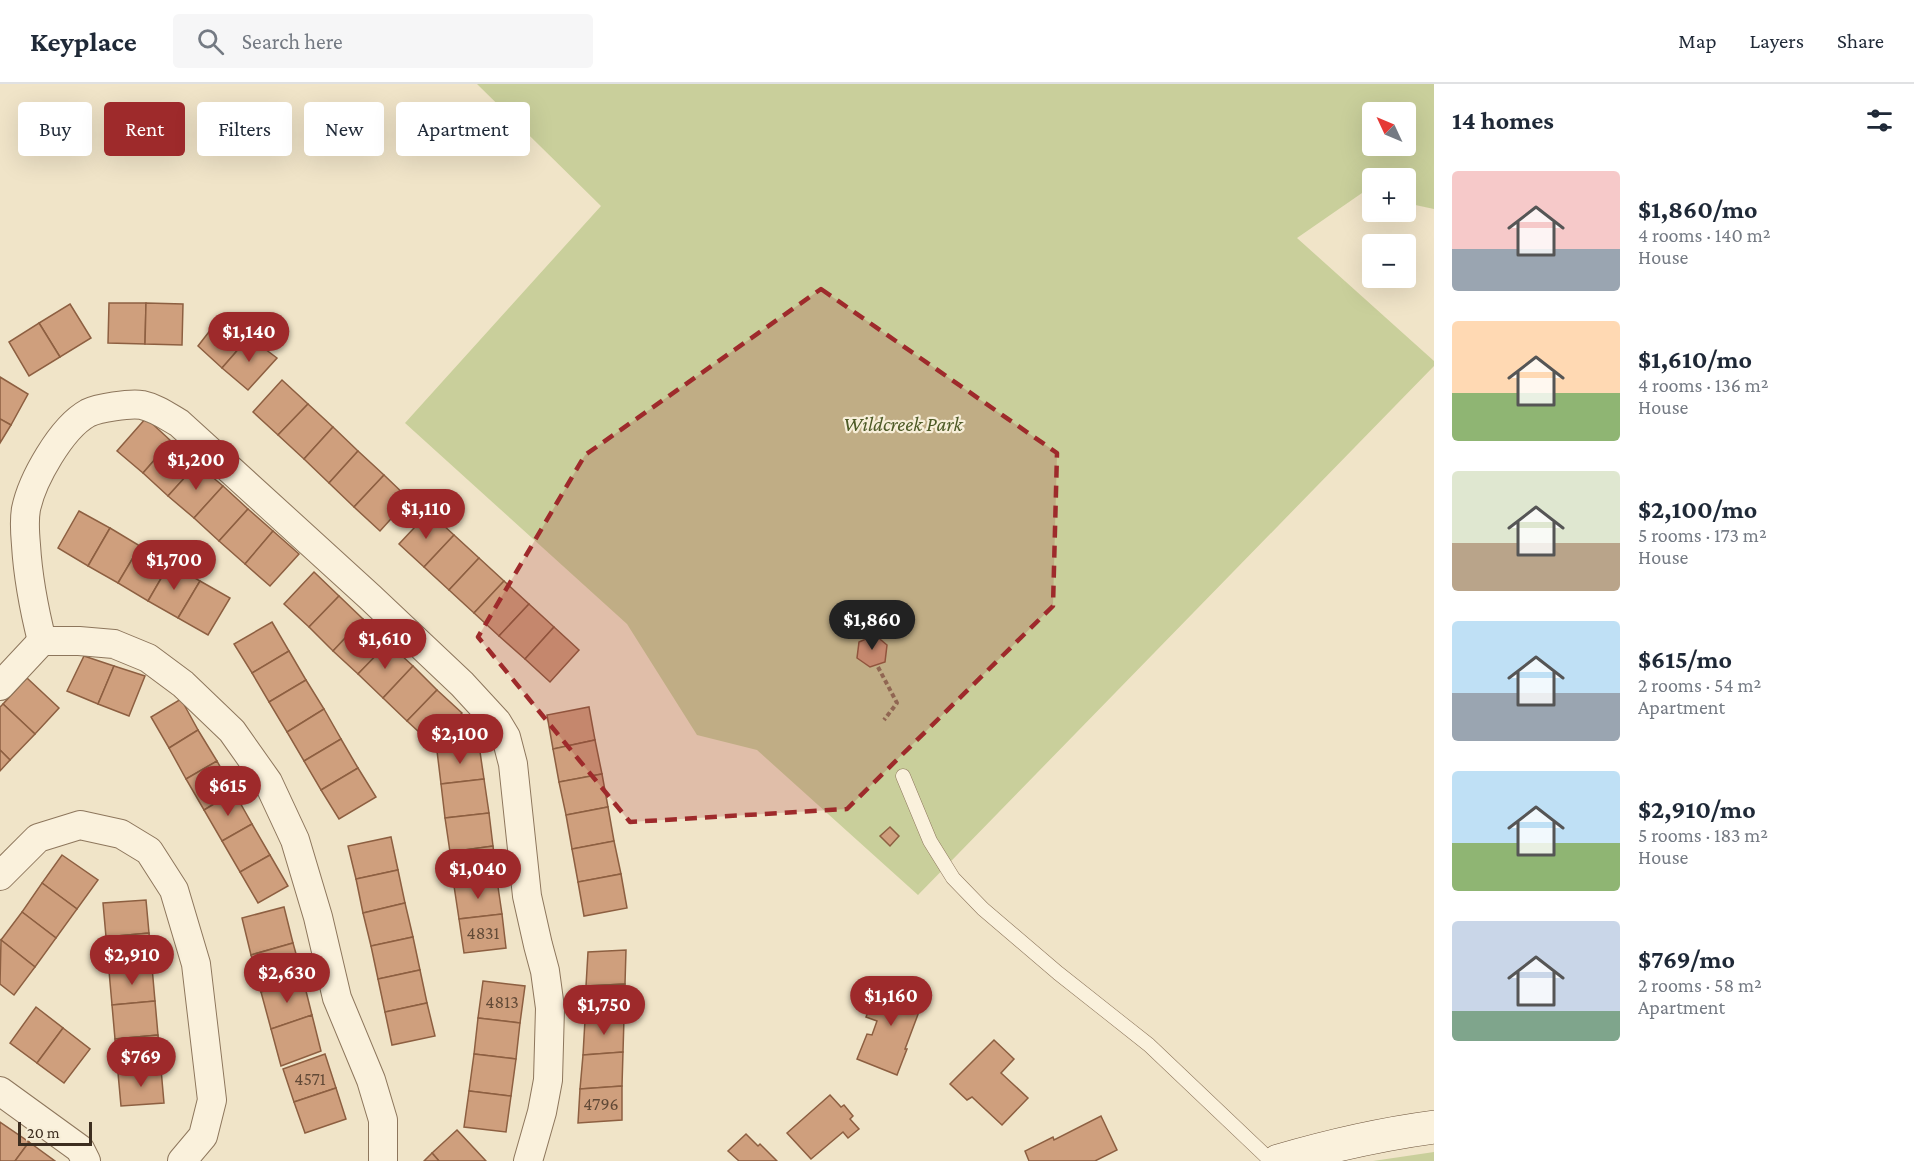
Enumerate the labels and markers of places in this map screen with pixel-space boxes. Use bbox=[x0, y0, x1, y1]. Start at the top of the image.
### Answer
pin: $1,140 bbox=[200, 312, 298, 363]
pin: $1,200 bbox=[147, 440, 245, 491]
pin: $1,110 bbox=[377, 489, 475, 540]
pin: $1,700 bbox=[125, 540, 223, 591]
pin: $1,860 bbox=[823, 600, 921, 651]
pin: $1,610 bbox=[336, 619, 434, 670]
pin: $2,100 bbox=[411, 714, 509, 765]
pin: $615 bbox=[192, 766, 264, 817]
pin: $1,040 bbox=[429, 849, 527, 900]
pin: $2,910 bbox=[83, 935, 181, 986]
pin: $2,630 bbox=[238, 953, 336, 1004]
pin: $1,160 bbox=[842, 976, 940, 1027]
pin: $1,750 bbox=[555, 985, 653, 1036]
pin: $769 bbox=[105, 1037, 177, 1088]

